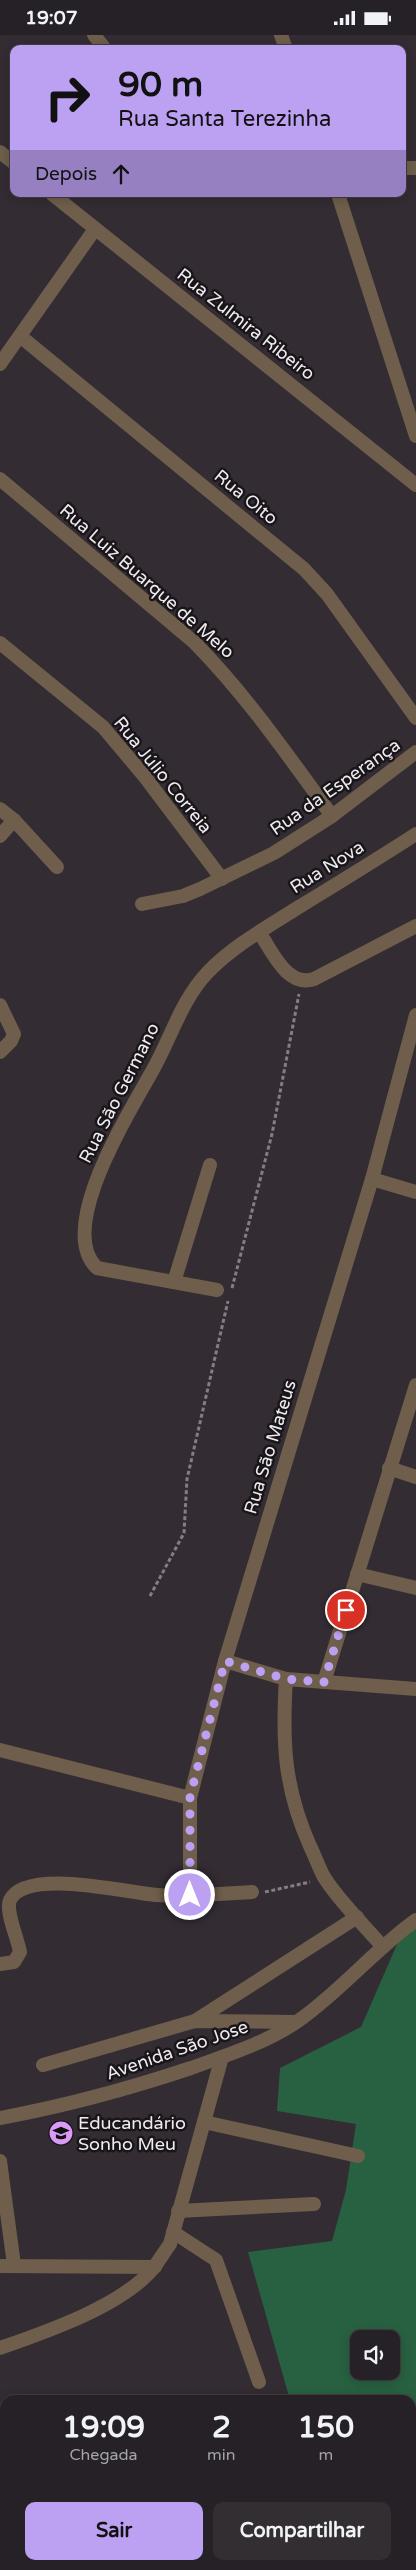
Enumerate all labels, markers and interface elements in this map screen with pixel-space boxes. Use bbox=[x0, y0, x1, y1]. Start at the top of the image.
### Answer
text: 19:07 bbox=[25, 7, 78, 29]
text: 90 m bbox=[118, 64, 203, 106]
icon: right bbox=[35, 65, 100, 130]
text: Rua Santa Terezinha bbox=[118, 106, 331, 132]
icon: ahead bbox=[107, 160, 135, 188]
text: Depois bbox=[35, 163, 97, 185]
street label: Rua Zulmira Ribeiro bbox=[173, 263, 319, 385]
street label: Rua Oito bbox=[210, 465, 282, 529]
street label: Rua Luiz Buarque de Melo bbox=[55, 499, 239, 663]
street label: Rua Júlio Correia bbox=[109, 712, 217, 838]
street label: Rua da Esperança bbox=[266, 734, 404, 840]
street label: Rua Nova bbox=[286, 836, 368, 898]
street label: Rua São Germano bbox=[74, 1019, 164, 1167]
street label: Rua São Mateus bbox=[239, 1377, 301, 1517]
pin bbox=[325, 1589, 367, 1631]
icon: arrive bbox=[332, 1596, 360, 1624]
position arrow bbox=[163, 1868, 215, 1920]
street label: Avenida São Jose bbox=[103, 2015, 251, 2085]
place label: Educandário Sonho Meu bbox=[78, 2112, 186, 2155]
school or university icon: Educandário Sonho Meu bbox=[48, 2120, 74, 2146]
map controls bbox=[350, 2330, 400, 2380]
button: sound bbox=[350, 2330, 400, 2380]
text: 19:09 bbox=[62, 2409, 145, 2446]
text: 2 bbox=[212, 2409, 231, 2446]
text: 150 bbox=[298, 2409, 354, 2446]
text: Chegada bbox=[70, 2445, 138, 2465]
text: min bbox=[207, 2445, 236, 2465]
text: m bbox=[318, 2445, 333, 2465]
button: Sair bbox=[25, 2502, 203, 2560]
button: Compartilhar bbox=[213, 2502, 391, 2560]

